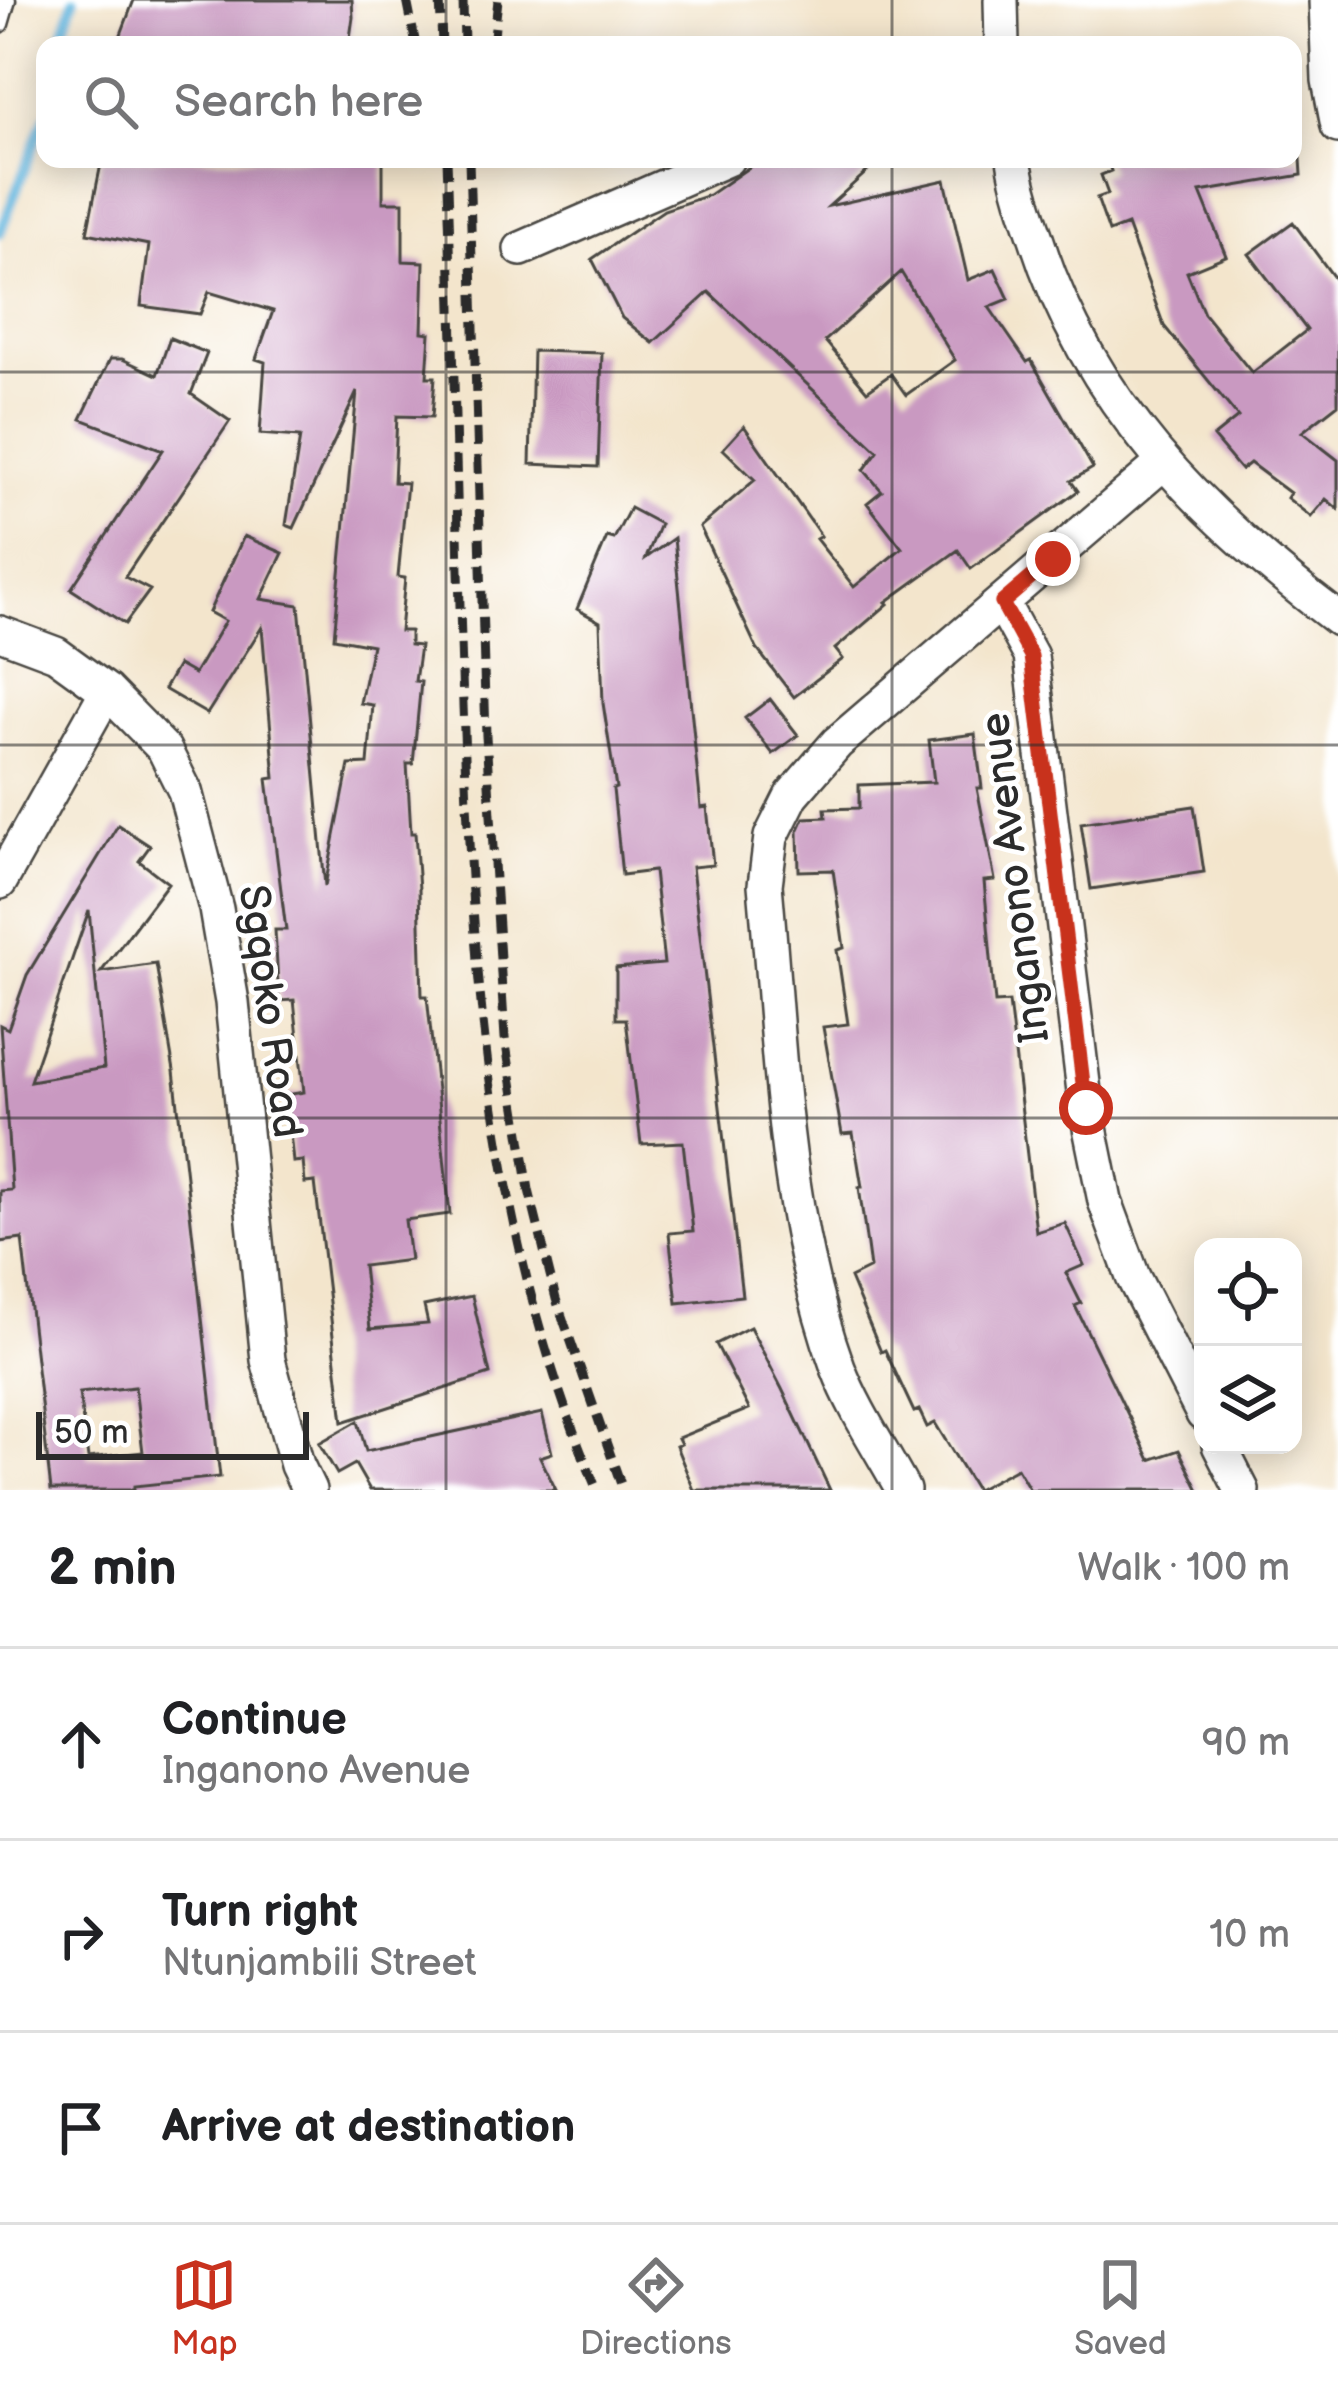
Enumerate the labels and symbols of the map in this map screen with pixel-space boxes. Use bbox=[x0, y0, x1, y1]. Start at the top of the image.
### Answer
route end bbox=[1026, 532, 1080, 586]
street label: Inganono Avenue bbox=[970, 710, 1061, 1046]
street label: Sgqoko Road bbox=[227, 882, 313, 1141]
route start bbox=[1059, 1081, 1113, 1135]
scale bar bbox=[36, 1406, 309, 1459]

